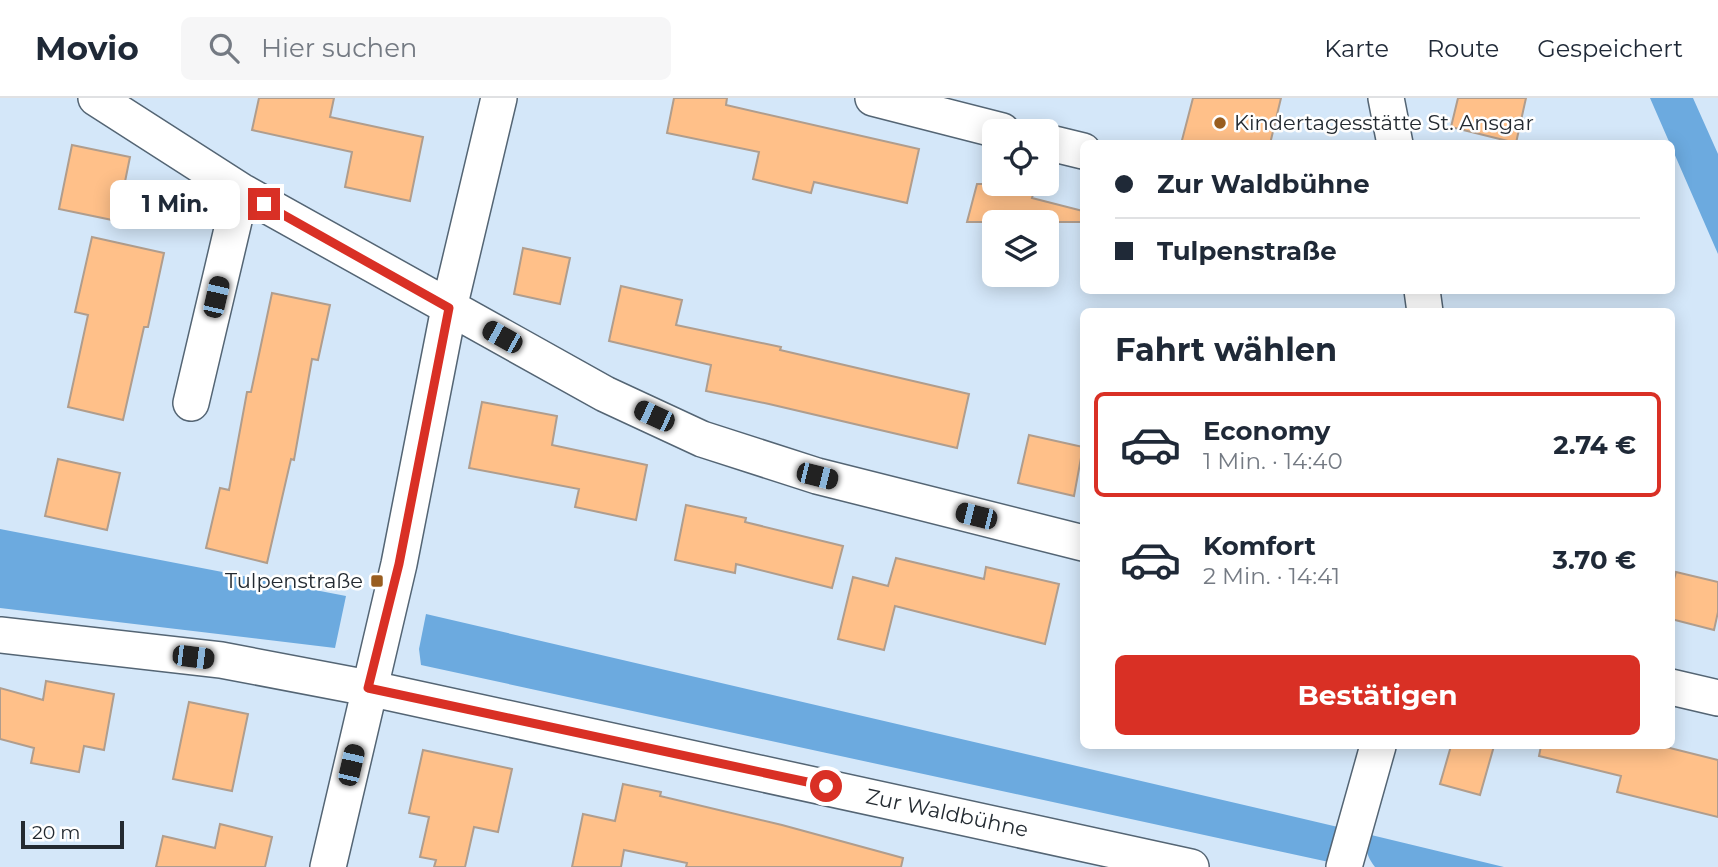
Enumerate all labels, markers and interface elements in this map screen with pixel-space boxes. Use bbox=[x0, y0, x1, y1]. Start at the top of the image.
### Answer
search box bbox=[181, 17, 671, 80]
text: Movio bbox=[35, 28, 139, 68]
icon: search bbox=[205, 29, 243, 67]
text: Hier suchen bbox=[261, 32, 417, 64]
text: Karte bbox=[1324, 34, 1389, 63]
text: Route bbox=[1427, 34, 1499, 63]
text: Gespeichert bbox=[1537, 34, 1683, 63]
place label: Kindertagesstätte St. Ansgar bbox=[1234, 110, 1534, 135]
marker: Kindertagesstätte St. Ansgar bbox=[1212, 115, 1228, 131]
map controls bbox=[982, 119, 1059, 287]
button: locate bbox=[982, 119, 1059, 196]
text: Zur Waldbühne bbox=[1157, 168, 1370, 200]
callout: 1 Min. bbox=[110, 180, 240, 228]
route end bbox=[248, 188, 280, 220]
text: 1 Min. bbox=[142, 190, 208, 218]
button: layers bbox=[982, 210, 1059, 287]
text: Tulpenstraße bbox=[1157, 235, 1337, 267]
car bbox=[202, 274, 231, 320]
car bbox=[479, 318, 526, 356]
text: Fahrt wählen bbox=[1115, 330, 1337, 369]
car bbox=[631, 398, 678, 434]
icon: car bbox=[1119, 413, 1182, 476]
text: Economy bbox=[1203, 415, 1330, 447]
text: 2.74 € bbox=[1553, 429, 1636, 461]
text: 1 Min. · 14:40 bbox=[1203, 447, 1343, 475]
car bbox=[795, 461, 840, 491]
car bbox=[954, 501, 999, 531]
icon: car bbox=[1119, 528, 1182, 591]
text: Komfort bbox=[1203, 530, 1316, 562]
text: 3.70 € bbox=[1553, 544, 1636, 576]
text: 2 Min. · 14:41 bbox=[1203, 562, 1340, 590]
place label: Tulpenstraße bbox=[225, 568, 363, 593]
marker: Tulpenstraße bbox=[369, 573, 385, 589]
car bbox=[171, 644, 216, 670]
button: Bestätigen bbox=[1115, 655, 1640, 735]
car bbox=[337, 742, 366, 788]
route start bbox=[810, 770, 842, 802]
street label: Zur Waldbühne bbox=[864, 783, 1031, 842]
scale bar bbox=[21, 818, 124, 850]
text: 20 m bbox=[32, 821, 80, 844]

